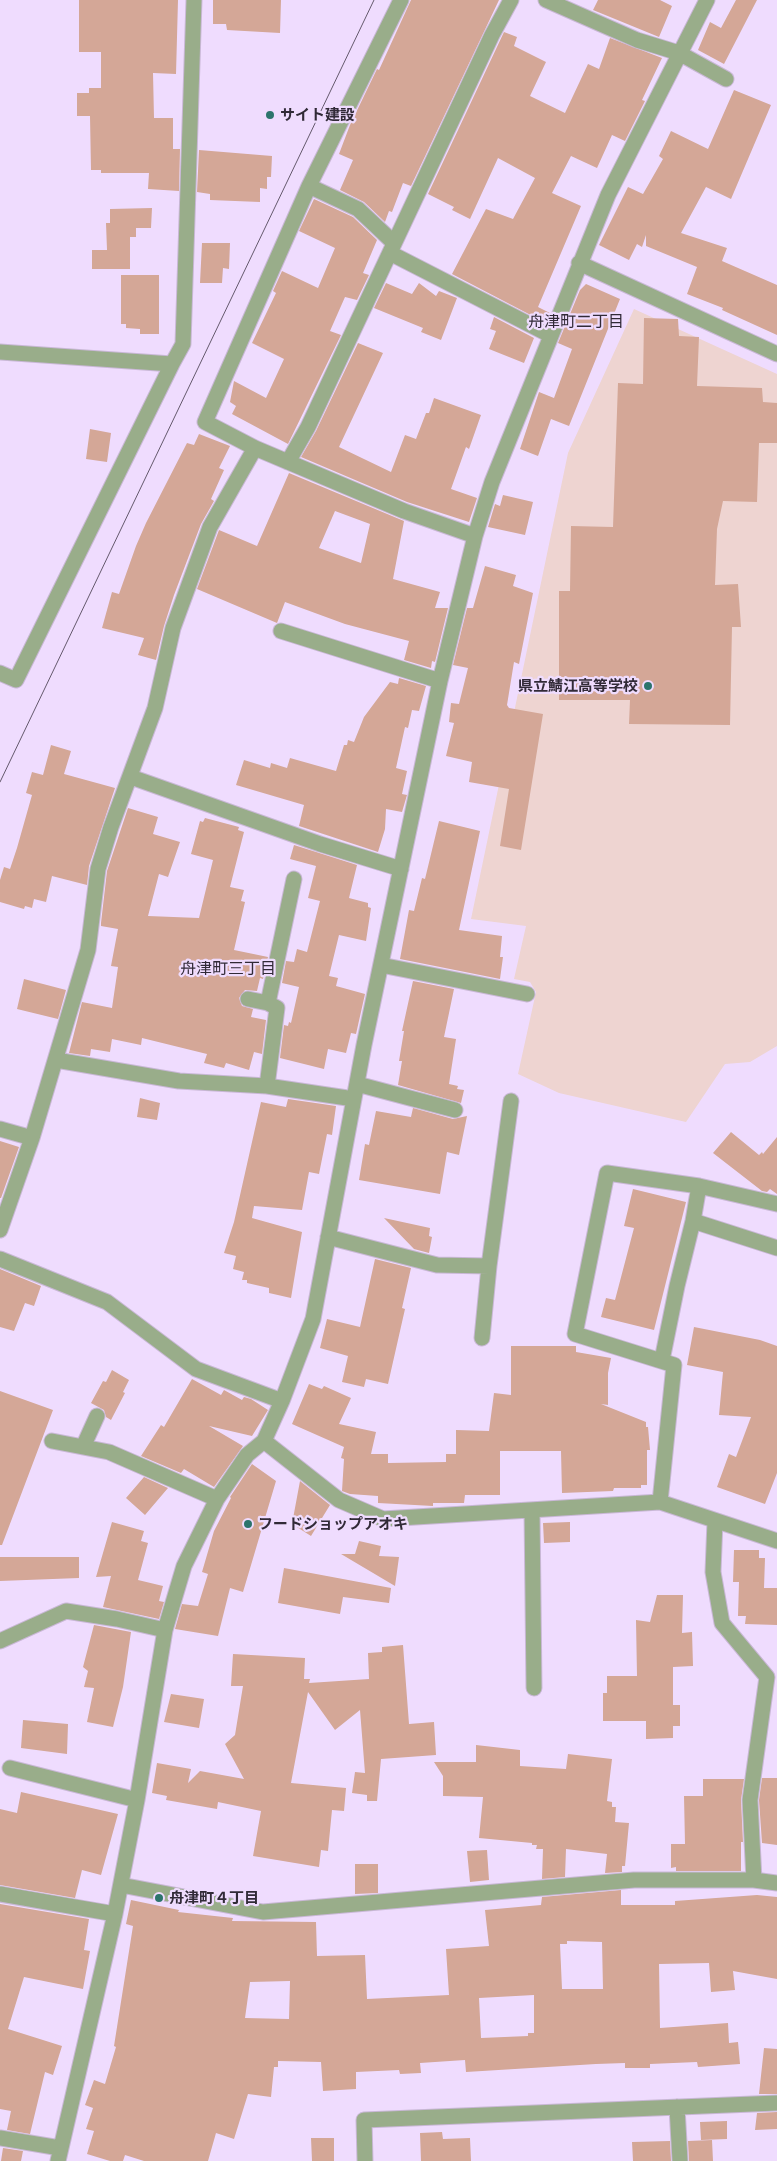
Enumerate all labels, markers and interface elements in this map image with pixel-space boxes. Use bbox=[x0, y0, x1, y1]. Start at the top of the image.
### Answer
place label: サイト建設 bbox=[280, 106, 355, 124]
marker: サイト建設 bbox=[264, 109, 276, 121]
district label: 舟津町二丁目 bbox=[528, 312, 624, 332]
place label: 県立鯖江高等学校 bbox=[518, 677, 638, 695]
marker: 県立鯖江高等学校 bbox=[642, 680, 654, 692]
district label: 舟津町三丁目 bbox=[180, 959, 276, 979]
place label: フードショップアオキ bbox=[258, 1515, 408, 1533]
marker: フードショップアオキ bbox=[242, 1518, 254, 1530]
place label: 舟津町４丁目 bbox=[169, 1889, 259, 1907]
marker: 舟津町４丁目 bbox=[153, 1892, 165, 1904]

